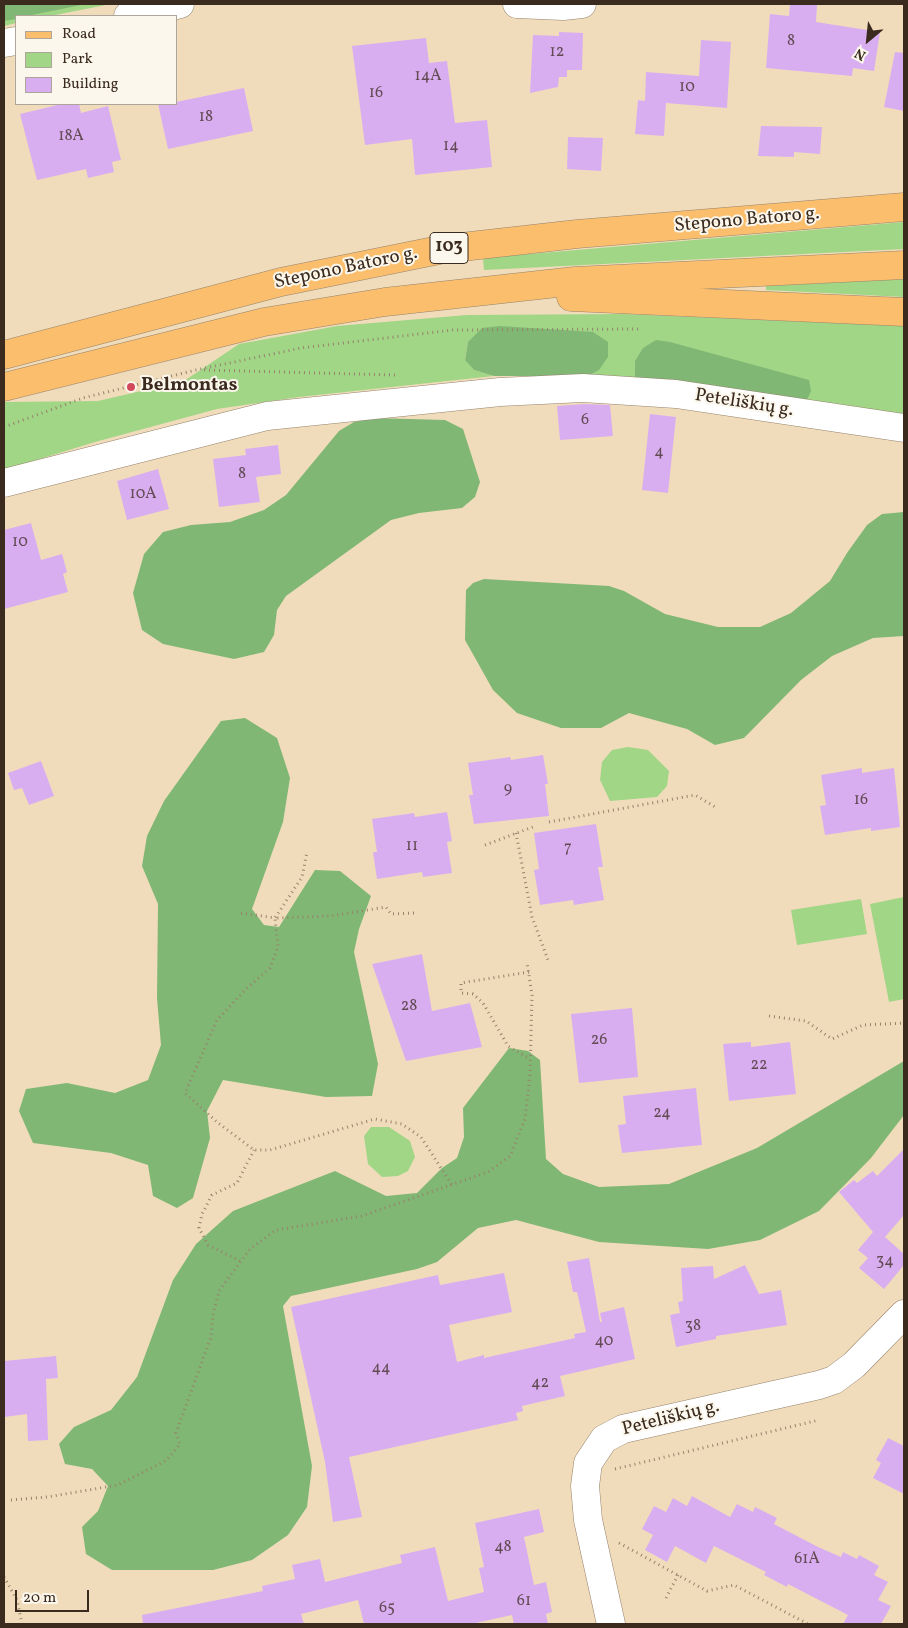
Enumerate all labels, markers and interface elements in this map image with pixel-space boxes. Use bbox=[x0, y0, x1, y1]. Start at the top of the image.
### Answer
legend bbox=[15, 15, 178, 105]
north arrow bbox=[843, 15, 893, 65]
text: Road bbox=[62, 24, 96, 45]
house number: 8 bbox=[787, 32, 795, 52]
house number: 12 bbox=[550, 43, 564, 63]
text: N bbox=[852, 43, 870, 64]
text: Park bbox=[62, 49, 93, 70]
house number: 14A bbox=[414, 67, 442, 87]
text: Building bbox=[62, 74, 118, 95]
house number: 10 bbox=[679, 78, 695, 98]
house number: 16 bbox=[369, 84, 383, 104]
house number: 18 bbox=[199, 108, 213, 128]
house number: 18A bbox=[58, 127, 84, 147]
house number: 14 bbox=[443, 137, 459, 157]
street label: Stepono Batoro g. bbox=[673, 203, 821, 239]
road number: 103 bbox=[430, 232, 468, 264]
street label: Stepono Batoro g. bbox=[272, 243, 420, 295]
place label: Belmontas bbox=[141, 376, 237, 398]
marker: Belmontas bbox=[125, 381, 137, 393]
street label: Peteliškių g. bbox=[693, 385, 795, 423]
house number: 6 bbox=[581, 411, 589, 431]
house number: 4 bbox=[654, 443, 664, 463]
house number: 8 bbox=[238, 465, 246, 485]
house number: 10A bbox=[129, 485, 157, 505]
house number: 10 bbox=[12, 533, 28, 553]
house number: 9 bbox=[504, 780, 512, 800]
house number: 16 bbox=[854, 791, 868, 811]
house number: 11 bbox=[406, 837, 418, 857]
house number: 7 bbox=[564, 839, 572, 859]
house number: 28 bbox=[401, 997, 417, 1017]
house number: 26 bbox=[591, 1031, 607, 1051]
house number: 22 bbox=[750, 1056, 768, 1076]
house number: 24 bbox=[653, 1104, 671, 1124]
house number: 34 bbox=[876, 1252, 894, 1272]
house number: 38 bbox=[685, 1317, 701, 1337]
house number: 40 bbox=[595, 1332, 613, 1352]
house number: 44 bbox=[371, 1359, 391, 1379]
house number: 42 bbox=[531, 1374, 549, 1394]
street label: Peteliškių g. bbox=[620, 1396, 722, 1442]
house number: 48 bbox=[494, 1538, 512, 1558]
house number: 61A bbox=[794, 1550, 820, 1570]
scale bar bbox=[18, 1580, 91, 1612]
text: 20 m bbox=[23, 1588, 56, 1609]
house number: 61 bbox=[517, 1592, 531, 1612]
house number: 65 bbox=[379, 1599, 395, 1619]

